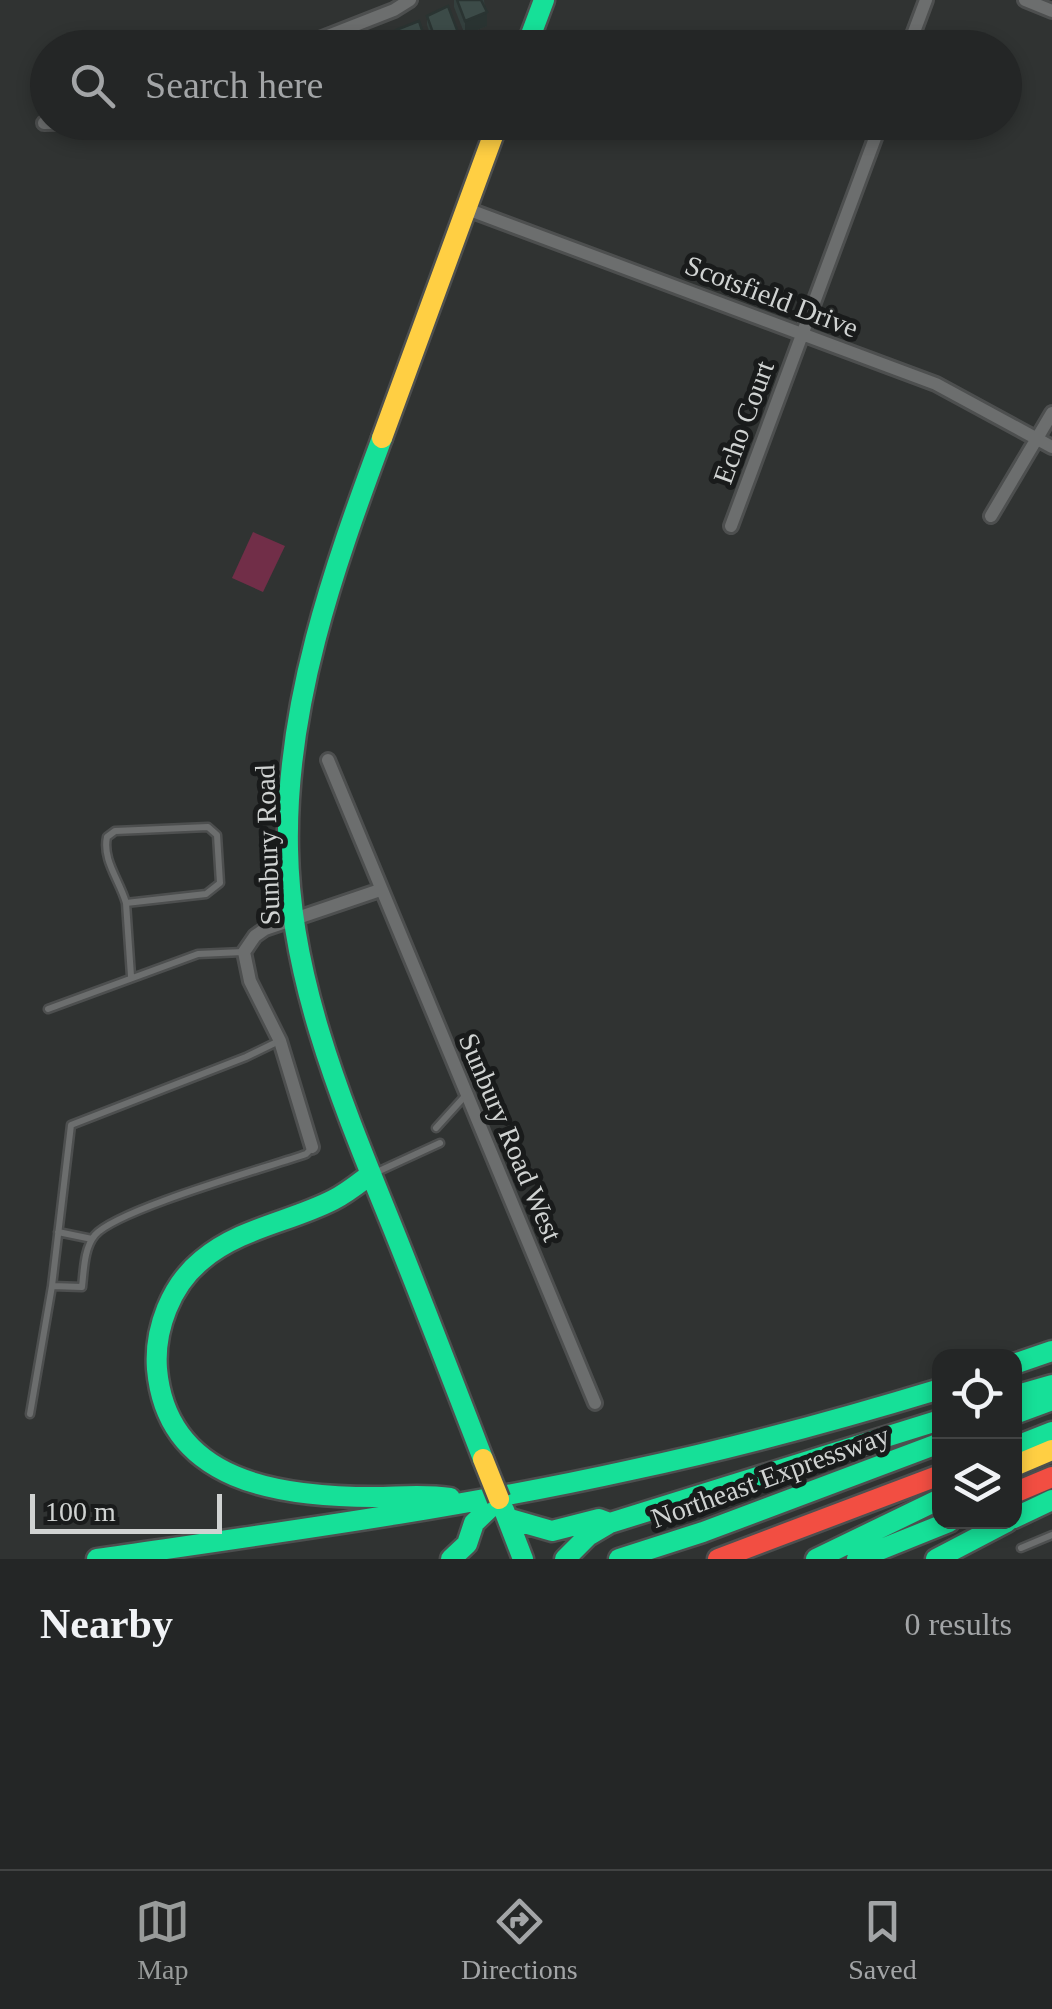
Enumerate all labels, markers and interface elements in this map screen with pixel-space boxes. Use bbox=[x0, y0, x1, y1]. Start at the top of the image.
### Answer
search box bbox=[30, 30, 1022, 140]
icon: search bbox=[65, 58, 120, 113]
text: Search here bbox=[145, 64, 323, 106]
street label: Scotsfield Drive bbox=[681, 249, 863, 344]
street label: Echo Court bbox=[707, 356, 780, 488]
street label: Sunbury Road bbox=[249, 764, 286, 926]
street label: Sunbury Road West bbox=[453, 1029, 568, 1246]
map controls bbox=[932, 1349, 1022, 1529]
button: locate bbox=[932, 1349, 1022, 1439]
street label: Northeast Expressway bbox=[647, 1419, 893, 1534]
button: layers bbox=[932, 1439, 1022, 1529]
scale bar bbox=[30, 1489, 222, 1534]
text: 100 m bbox=[45, 1496, 116, 1527]
text: Nearby bbox=[40, 1601, 173, 1647]
text: 0 results bbox=[904, 1606, 1012, 1642]
tab: Map bbox=[135, 1894, 190, 1986]
tab: Directions bbox=[461, 1894, 578, 1986]
tab: Saved bbox=[848, 1894, 917, 1986]

